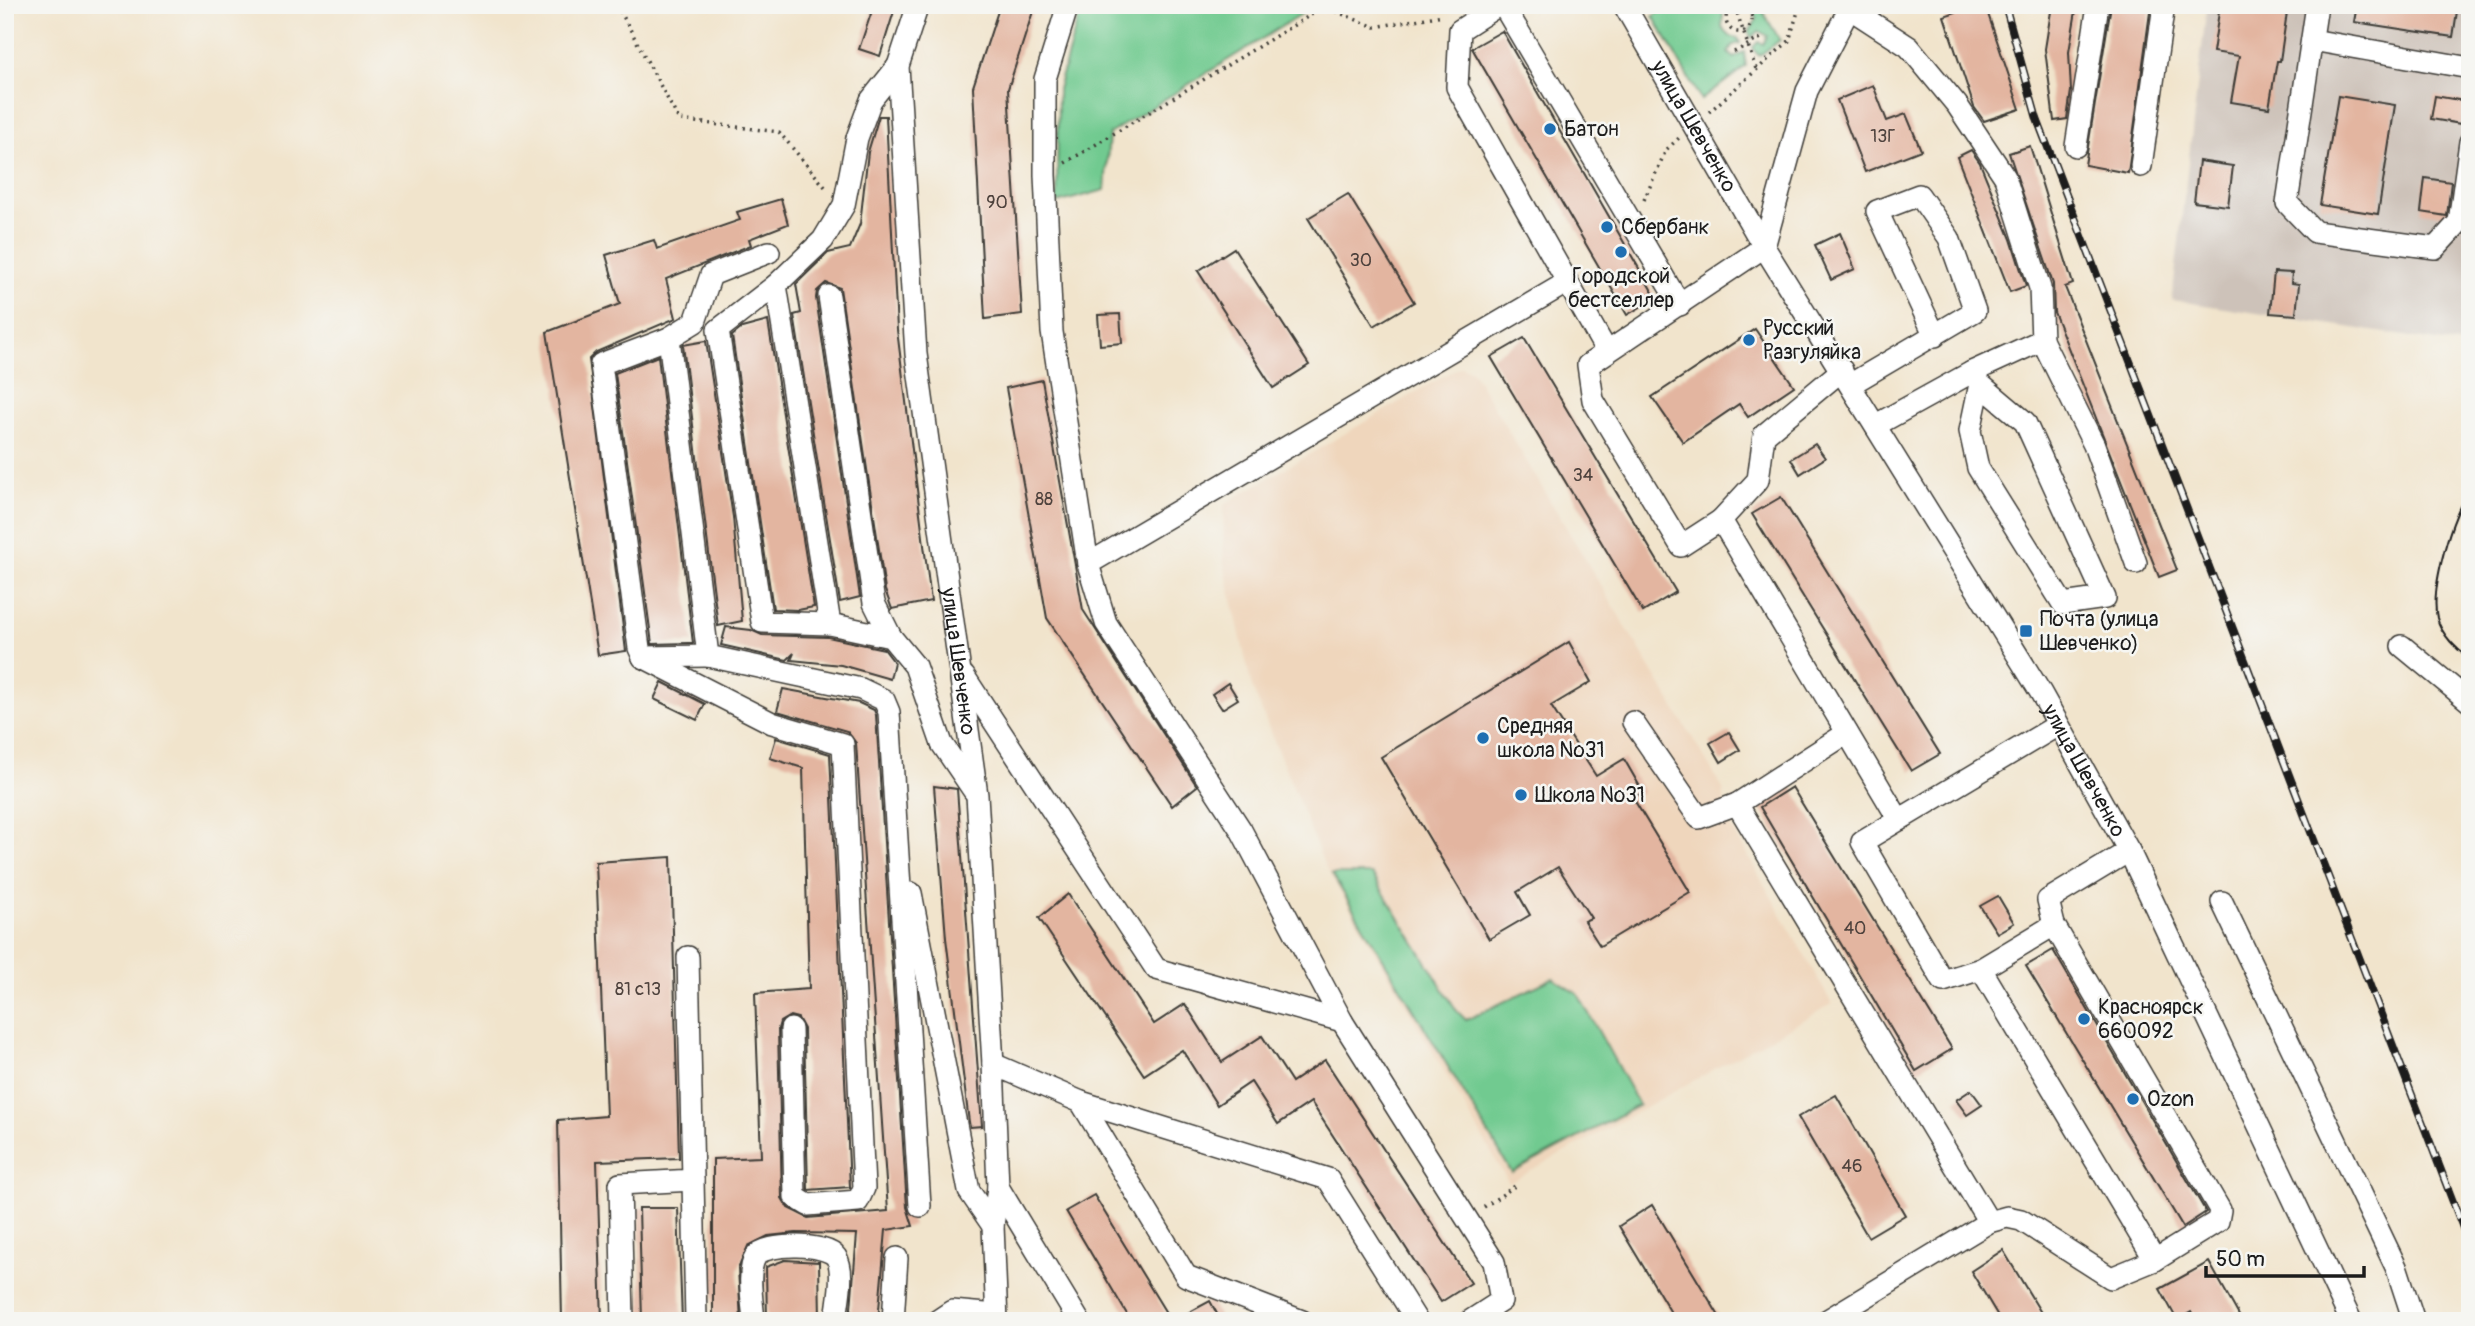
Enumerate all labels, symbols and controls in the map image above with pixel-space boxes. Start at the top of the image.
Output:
street label: улица Шевченко [1645,54,1743,197]
place label: Батон [1564,116,1619,143]
marker: Батон [1542,121,1558,137]
house number: 13Г [1870,125,1896,148]
house number: 90 [986,191,1008,214]
place label: Сбербанк [1621,214,1710,241]
marker: Сбербанк [1599,219,1615,235]
marker: Городской бестселлер [1613,244,1629,260]
house number: 30 [1350,249,1372,272]
place label: Городской бестселлер [1568,263,1674,314]
place label: Русский Разгуляйка [1763,315,1861,366]
marker: Русский Разгуляйка [1741,332,1757,348]
house number: 34 [1573,464,1594,487]
house number: 88 [1035,488,1053,511]
street label: улица Шевченко [935,585,982,737]
place label: Почта (улица Шевченко) [2040,606,2159,657]
marker: Почта (улица Шевченко) [2018,623,2034,639]
street label: улица Шевченко [2036,698,2132,842]
place label: Средняя школа №31 [1497,713,1605,764]
marker: Средняя школа №31 [1475,730,1491,746]
place label: Школа №31 [1535,782,1645,809]
marker: Школа №31 [1513,787,1529,803]
house number: 40 [1844,917,1866,940]
house number: 81 с13 [615,978,661,1001]
place label: Красноярск 660092 [2098,994,2204,1045]
marker: Красноярск 660092 [2076,1011,2092,1027]
place label: Ozon [2147,1086,2194,1113]
marker: Ozon [2125,1091,2141,1107]
house number: 46 [1842,1155,1862,1178]
scale bar [2206,1235,2363,1279]
text: 50 m [2216,1246,2265,1273]

